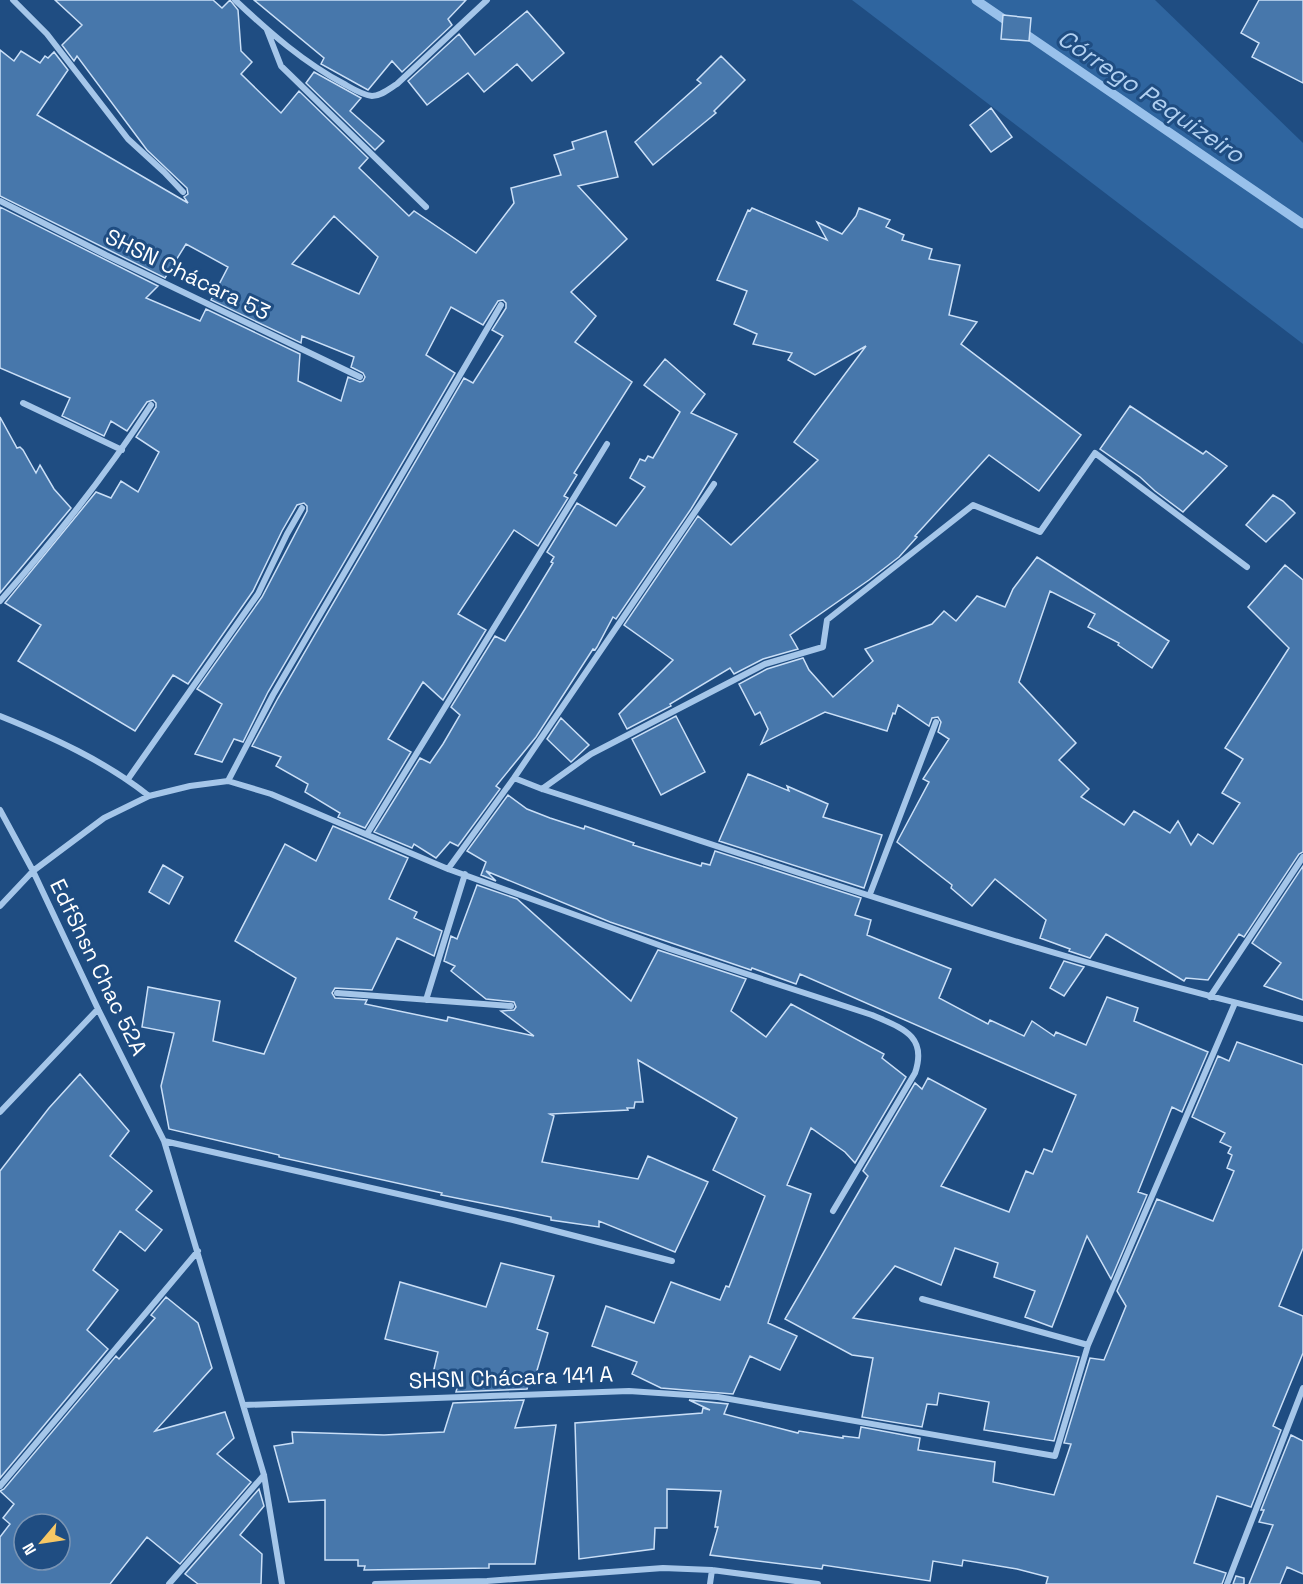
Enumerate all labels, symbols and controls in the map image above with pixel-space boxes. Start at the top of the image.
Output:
water label: Córrego Pequizeiro [1052,22,1251,171]
street label: SHSN Chácara 53 [101,222,275,326]
street label: EdfShsn Chac 52A [44,874,154,1060]
street label: SHSN Chácara 141 A [408,1359,614,1395]
north arrow [12,1512,72,1572]
text: N [18,1539,41,1559]

